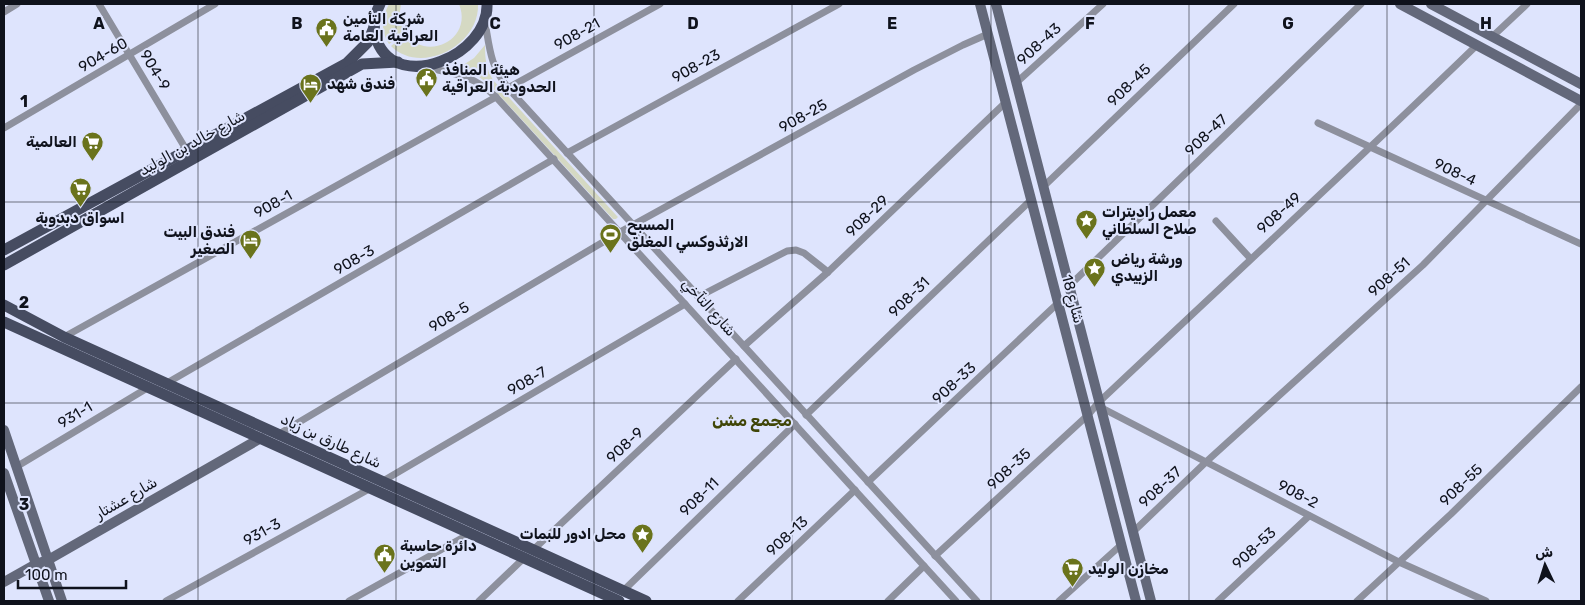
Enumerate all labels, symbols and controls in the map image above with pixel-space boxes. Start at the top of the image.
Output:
place label: شركة التأمين العراقية العامة [343,10,438,45]
text: A [93,14,105,33]
text: B [291,14,303,33]
text: C [489,14,501,33]
street label: 908-21 [551,14,603,54]
text: D [687,14,699,33]
text: E [887,14,897,33]
text: F [1085,14,1095,33]
text: G [1282,14,1294,33]
text: H [1480,14,1492,33]
public building icon: شركة التأمين العراقية العامة [315,16,339,47]
street label: 908-43 [1013,19,1065,69]
street label: 904-60 [75,34,131,76]
street label: 908-23 [669,45,723,87]
street label: 904-9 [136,47,174,93]
street label: 908-45 [1104,60,1155,110]
place label: هيئة المنافذ الحدودية العراقية [442,61,556,96]
public building icon: هيئة المنافذ الحدودية العراقية [414,67,438,98]
hotel icon: فندق شهد [299,72,323,103]
place label: فندق شهد [327,75,395,93]
text: 1 [20,92,28,111]
street label: 908-25 [776,95,830,137]
street label: شارع خالد بن الوليد [136,106,249,181]
street label: 908-47 [1181,110,1231,160]
supermarket icon: العالمية [81,130,105,161]
place label: العالمية [26,133,77,151]
street label: 908-4 [1431,154,1479,190]
supermarket icon: اسواق دبدوبة [68,177,92,208]
street label: 908-1 [251,186,295,222]
street label: 908-49 [1253,188,1305,238]
street label: 908-29 [842,191,892,241]
place label: معمل راديترات صلاح السلطاني [1102,203,1197,241]
place label: اسواق دبدوبة [35,209,125,227]
place icon: معمل راديترات صلاح السلطاني [1074,209,1098,240]
place label: المسبح الارثذوكسي المغلق [627,216,748,254]
sports icon: المسبح الارثذوكسي المغلق [599,222,623,253]
place label: فندق البيت الصغير [163,223,235,258]
hotel icon: فندق البيت الصغير [239,229,263,260]
street label: 908-3 [330,241,378,279]
place label: ورشة رياض الزبيدي [1111,250,1183,287]
street label: 908-51 [1364,254,1414,300]
place icon: ورشة رياض الزبيدي [1083,256,1107,287]
street label: 908-31 [885,273,933,321]
street label: شارع 18 [1056,273,1088,326]
street label: شارع التآخي [676,274,740,342]
text: 2 [19,293,29,312]
street label: 908-5 [426,298,473,336]
street label: 908-33 [929,358,979,408]
street label: 908-7 [504,363,550,399]
street label: 931-1 [55,398,95,432]
street label: شارع طارق بن زياد [277,410,384,474]
district label: مجمع مشن [712,411,792,432]
street label: 908-9 [603,423,647,467]
street label: 908-35 [984,444,1035,494]
street label: 908-55 [1436,460,1486,510]
street label: 908-37 [1135,463,1185,511]
street label: شارع عشتار [91,473,161,525]
street label: 908-11 [676,474,722,520]
street label: 908-2 [1275,476,1322,512]
text: 3 [19,495,29,514]
street label: 908-13 [763,512,811,560]
street label: 931-3 [240,514,284,550]
place icon: محل ادور للبمات [630,522,654,553]
street label: 908-53 [1228,523,1280,573]
place label: محل ادور للبمات [520,525,626,543]
place label: دائرة حاسبة التموين [400,537,477,572]
north arrow [1520,540,1570,590]
public building icon: دائرة حاسبة التموين [372,543,396,574]
text: ش [1535,543,1554,562]
supermarket icon: مخازن الوليد [1060,557,1084,588]
scale bar [18,558,125,590]
place label: مخازن الوليد [1088,560,1169,578]
text: 100 m [25,566,67,584]

